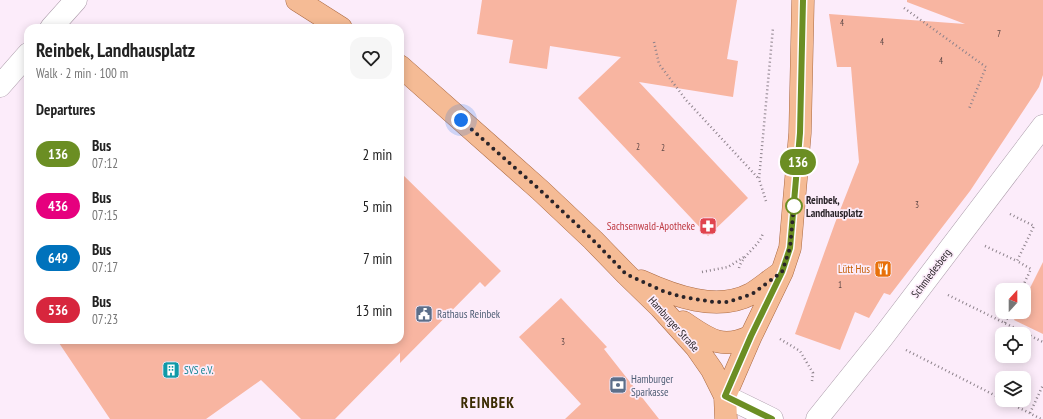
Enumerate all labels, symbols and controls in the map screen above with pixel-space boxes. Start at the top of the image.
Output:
house number: 4 [840,17,844,28]
house number: 7 [997,28,1001,39]
house number: 4 [880,36,884,47]
button: heart [350,37,392,79]
text: Reinbek, Landhausplatz [36,38,195,62]
house number: 4 [939,55,943,66]
text: Walk · 2 min · 100 m [36,65,128,82]
text: Departures [36,100,95,119]
your location [451,110,471,130]
text: Bus [92,136,111,155]
house number: 2 [636,141,640,152]
house number: 2 [661,142,665,153]
text: 136 [48,145,68,163]
text: 2 min [362,145,392,164]
line badge: 136 [775,149,821,175]
text: 136 [788,153,808,171]
text: 07:12 [92,155,118,172]
text: Bus [92,188,111,207]
place label: Reinbek, Landhausplatz [806,193,863,220]
text: 436 [48,197,68,215]
text: 5 min [362,197,392,216]
marker: Reinbek, Landhausplatz [785,197,803,215]
house number: 3 [915,199,919,210]
text: 07:15 [92,207,118,224]
pharmacy icon: Sachsenwald-Apotheke [698,216,718,236]
place label: Sachsenwald-Apotheke [607,219,695,233]
text: Bus [92,240,111,259]
street label: Schmiedesberg [908,246,954,300]
text: 649 [48,249,68,267]
text: 7 min [363,249,392,268]
text: 07:17 [92,259,118,276]
restaurant icon: Lütt Hus [873,259,893,279]
place label: Lütt Hus [838,262,870,276]
house number: 1 [838,279,842,290]
north arrow [995,283,1031,319]
map controls [995,283,1031,407]
text: Bus [92,292,111,311]
street label: Hamburger Straße [645,293,703,355]
text: 536 [48,301,68,319]
text: 13 min [356,301,392,320]
public building icon: Rathaus Reinbek [414,304,434,324]
place label: Rathaus Reinbek [437,307,501,321]
text: 07:23 [92,311,118,328]
button: locate [995,327,1031,363]
house number: 3 [561,336,565,347]
building icon: SVS e.V. [161,360,181,380]
place label: SVS e.V. [184,363,213,377]
button: layers [995,371,1031,407]
place label: Hamburger Sparkasse [631,372,673,399]
bank icon: Hamburger Sparkasse [608,375,628,395]
district label: REINBEK [461,393,515,412]

